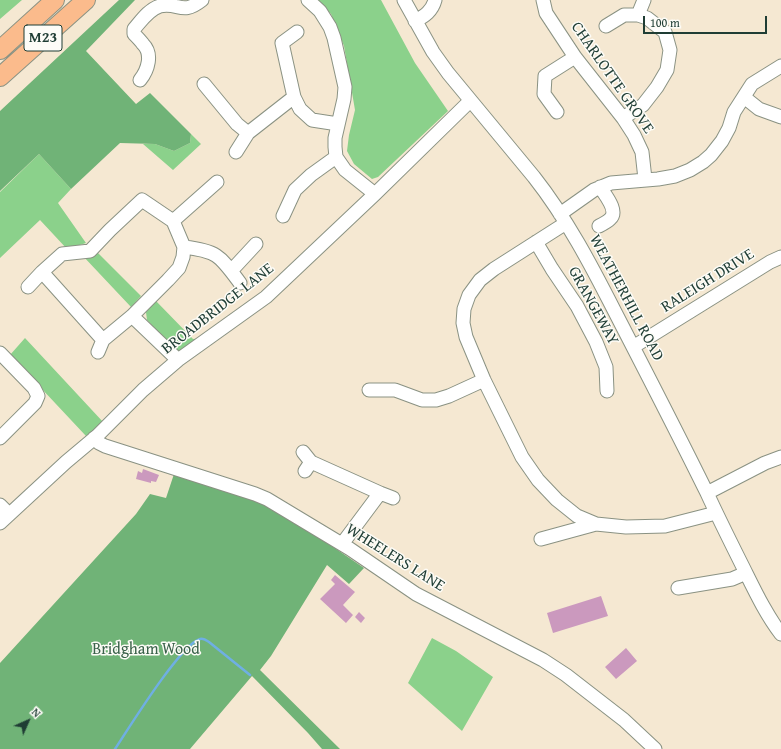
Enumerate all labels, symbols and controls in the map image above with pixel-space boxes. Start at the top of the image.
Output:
scale bar [645,8,769,34]
text: 100 m [650,14,680,31]
street label: CHARLOTTE GROVE [566,19,658,137]
road number: M23 [24,25,62,51]
street label: WEATHERHILL ROAD [585,232,667,364]
street label: RALEIGH DRIVE [658,245,758,317]
street label: BROADBRIDGE LANE [158,259,278,359]
street label: GRANGEWAY [564,263,622,349]
street label: WHEELERS LANE [342,520,448,596]
park label: Bridgham Wood [92,640,200,660]
north arrow [8,701,48,741]
text: N [28,704,45,721]

